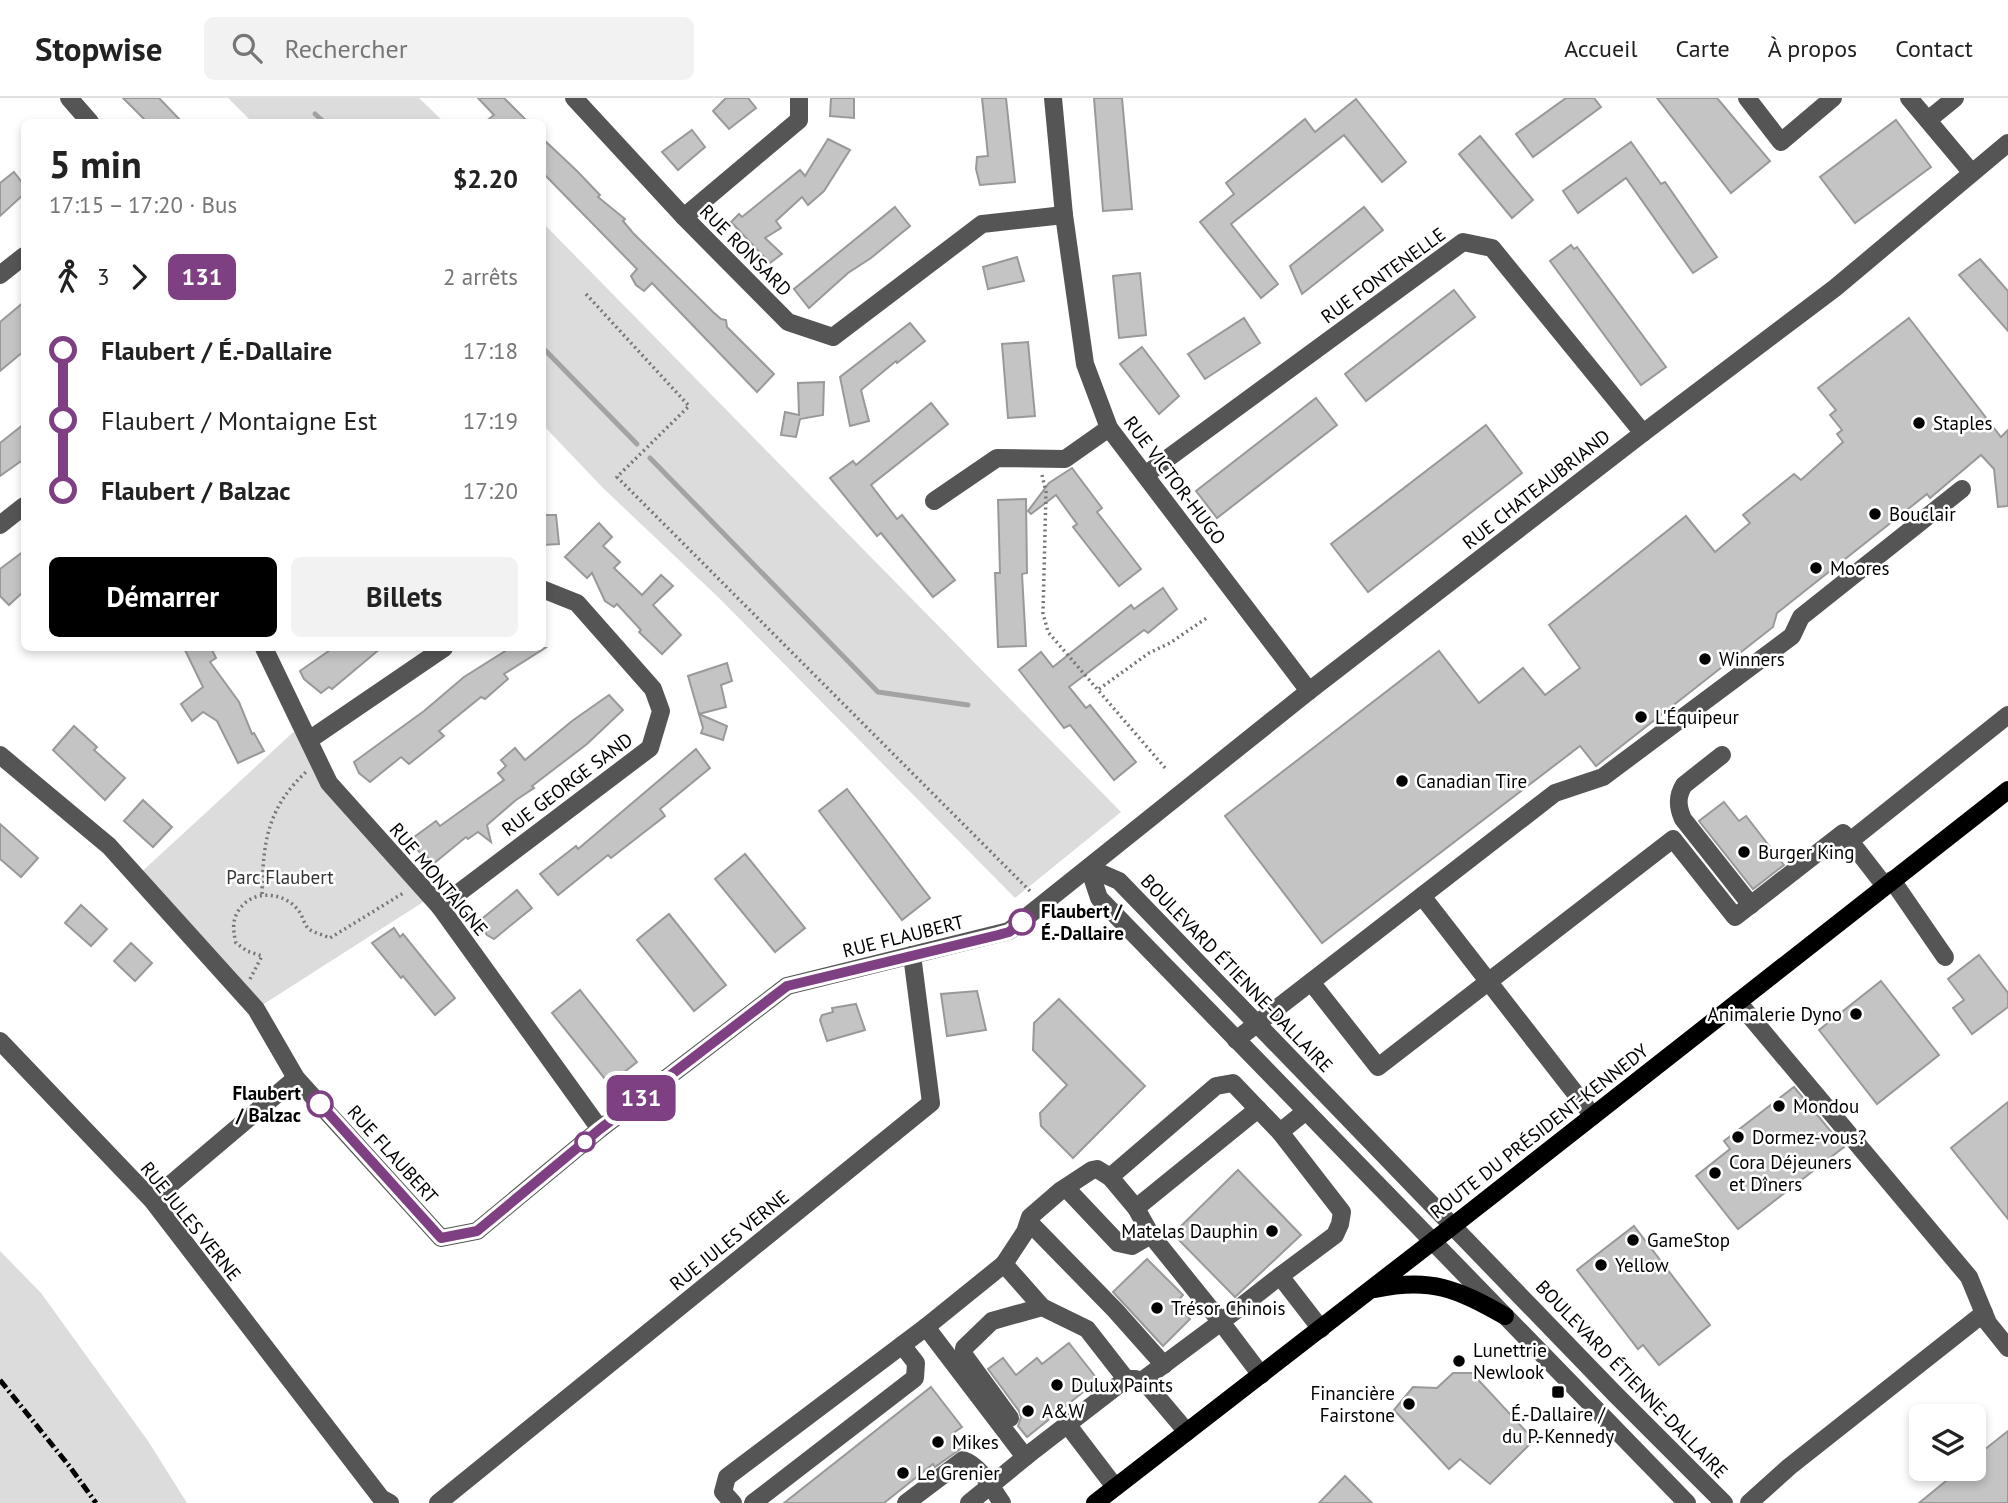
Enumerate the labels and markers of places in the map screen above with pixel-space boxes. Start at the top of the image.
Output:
place label: Staples [1933,411,1992,435]
marker: Staples [1911,415,1927,431]
place label: Bouclair [1889,502,1956,526]
marker: Bouclair [1867,506,1883,522]
place label: Moores [1830,556,1890,580]
marker: Moores [1808,560,1824,576]
place label: Winners [1719,647,1785,671]
marker: Winners [1697,651,1713,667]
place label: L'Équipeur [1655,705,1740,729]
marker: L'Équipeur [1633,709,1649,725]
place label: Canadian Tire [1416,769,1527,793]
marker: Canadian Tire [1394,773,1410,789]
place label: Burger King [1758,840,1854,864]
marker: Burger King [1736,844,1752,860]
place label: Flaubert / É.-Dallaire [1041,899,1124,945]
marker: Flaubert / É.-Dallaire [1009,909,1035,935]
place label: Animalerie Dyno [1708,1002,1842,1026]
marker: Animalerie Dyno [1848,1006,1864,1022]
place label: Flaubert / Balzac [232,1081,301,1127]
marker: Flaubert / Balzac [307,1091,333,1117]
place label: Mondou [1793,1094,1859,1118]
marker: Mondou [1771,1098,1787,1114]
place label: Dormez-vous? [1752,1125,1866,1149]
marker: Dormez-vous? [1730,1129,1746,1145]
unlabelled marker [575,1132,595,1152]
place label: Cora Déjeuners et Dîners [1729,1150,1852,1196]
marker: Cora Déjeuners et Dîners [1707,1165,1723,1181]
place label: Matelas Dauphin [1121,1219,1258,1243]
marker: Matelas Dauphin [1264,1223,1280,1239]
place label: GameStop [1647,1228,1730,1252]
marker: GameStop [1625,1232,1641,1248]
place label: Yellow [1615,1253,1669,1277]
marker: Yellow [1593,1257,1609,1273]
place label: Trésor Chinois [1171,1296,1285,1320]
marker: Trésor Chinois [1149,1300,1165,1316]
place label: Lunettrie Newlook [1473,1338,1547,1384]
marker: Lunettrie Newlook [1451,1353,1467,1369]
place label: Dulux Paints [1071,1373,1173,1397]
marker: Dulux Paints [1049,1377,1065,1393]
place label: Financière Fairstone [1310,1381,1395,1427]
marker: É.-Dallaire / du P.-Kennedy [1550,1384,1566,1400]
marker: Financière Fairstone [1401,1396,1417,1412]
place label: A&W [1042,1399,1085,1423]
place label: É.-Dallaire / du P.-Kennedy [1502,1402,1614,1448]
marker: A&W [1020,1403,1036,1419]
place label: Mikes [952,1430,999,1454]
marker: Mikes [930,1434,946,1450]
place label: Le Grenier [917,1461,1000,1485]
marker: Le Grenier [895,1465,911,1481]

